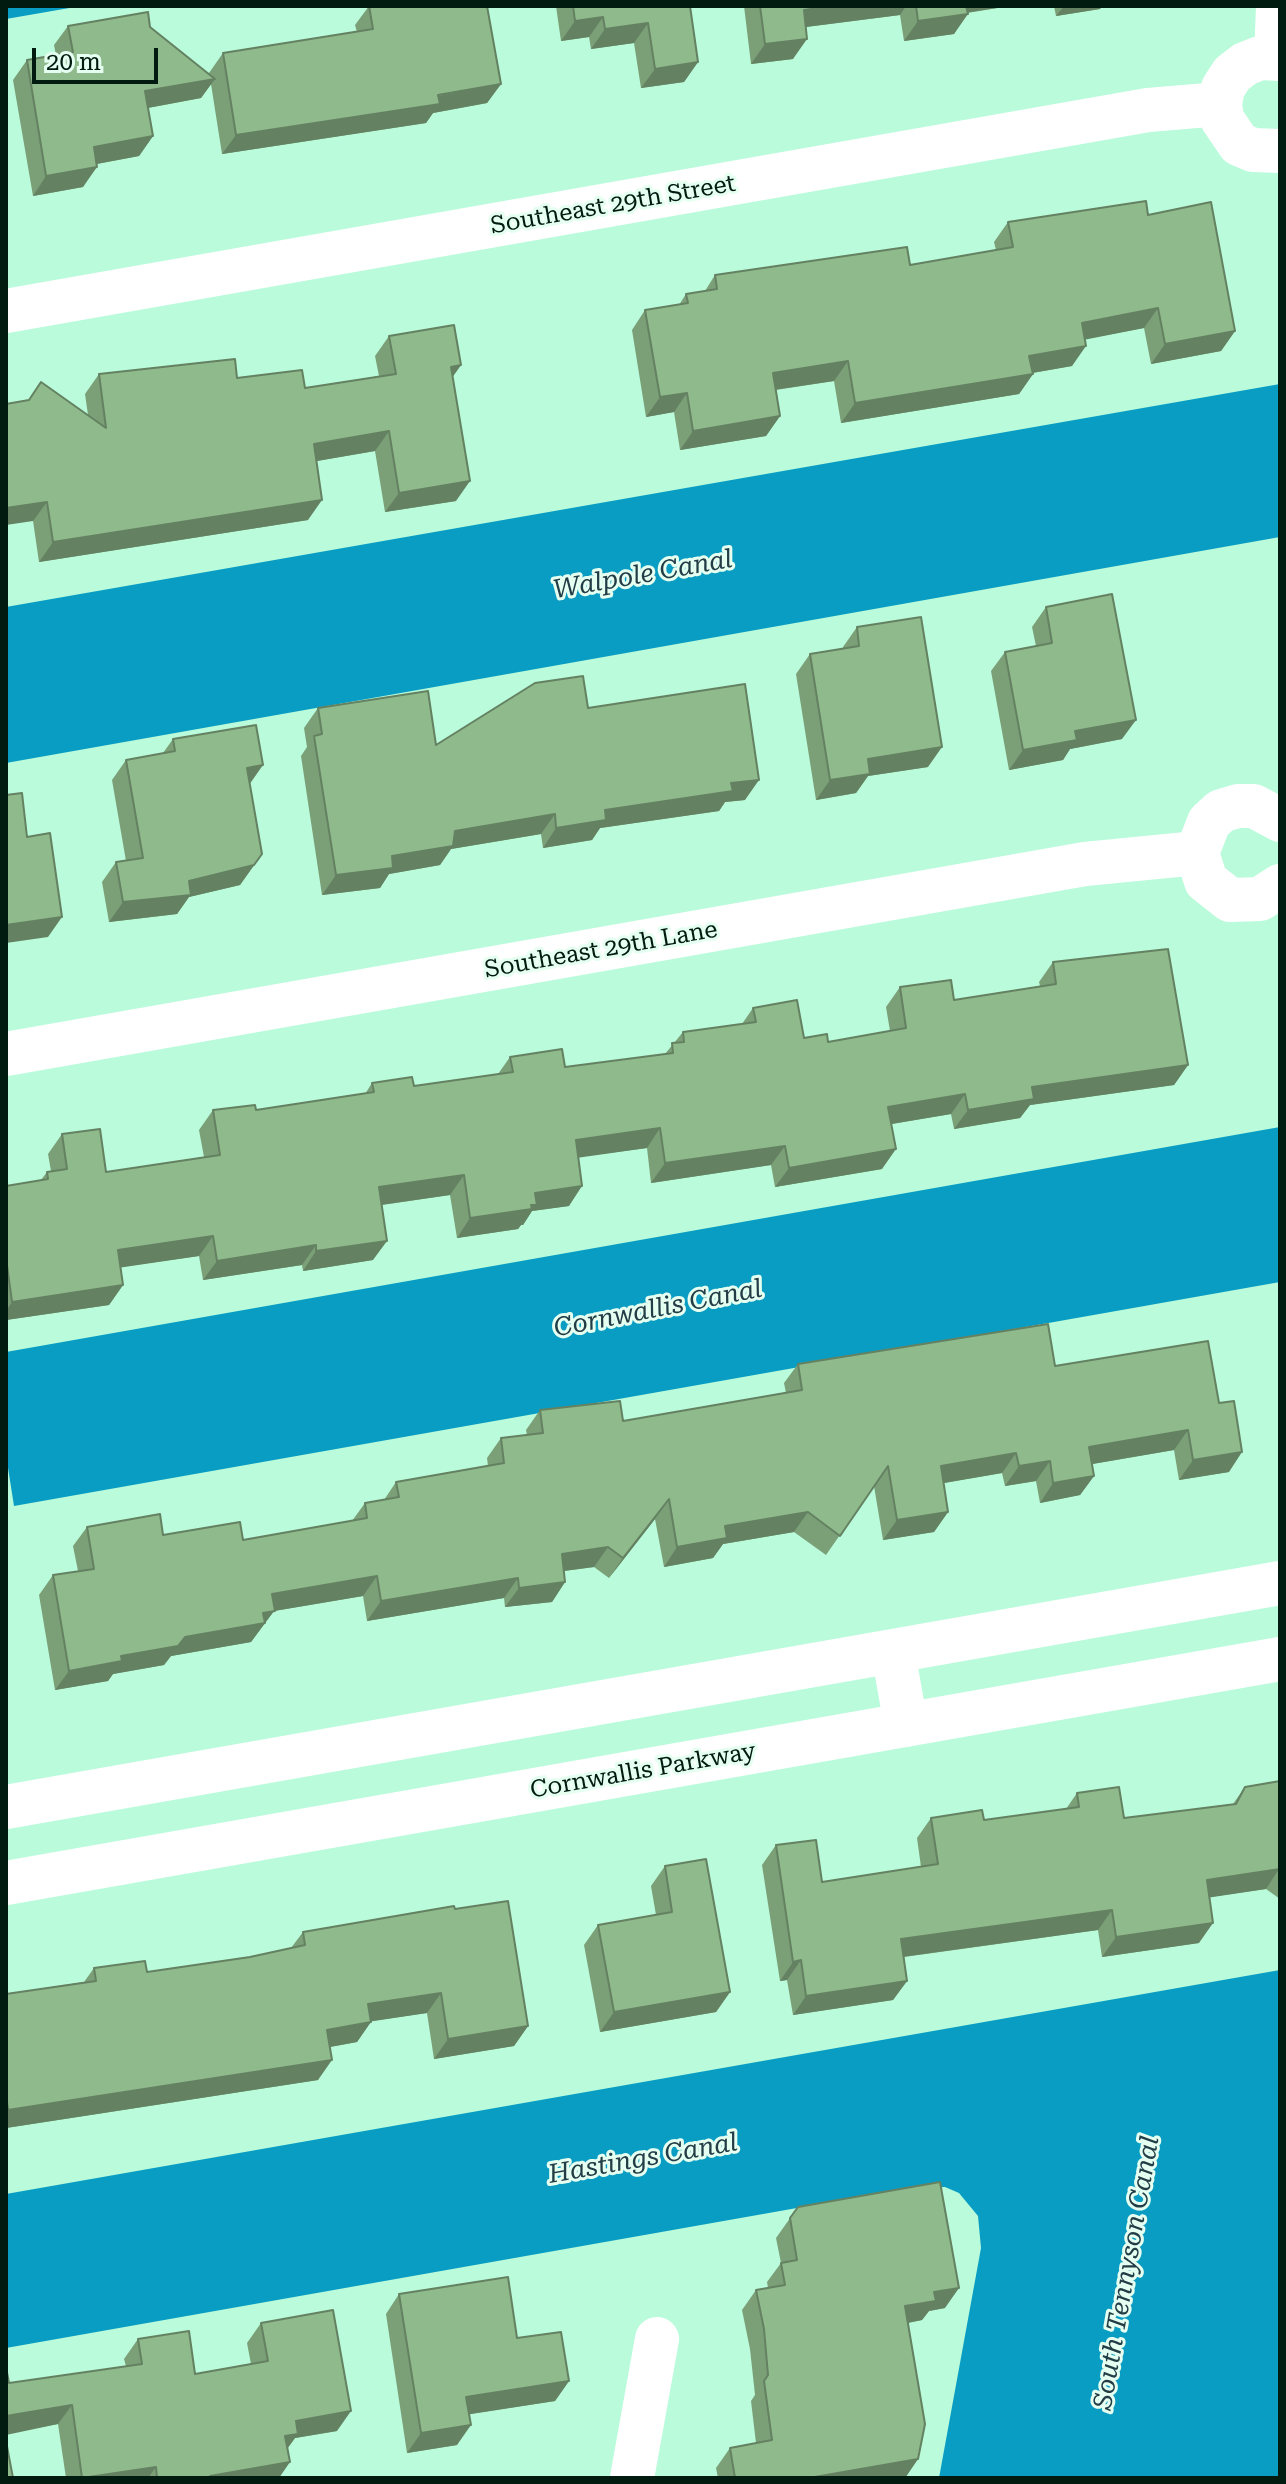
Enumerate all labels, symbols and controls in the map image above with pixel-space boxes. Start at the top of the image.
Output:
scale bar [36,32,162,82]
text: 20 m [46,48,101,76]
street label: Southeast 29th Street [488,169,738,241]
water label: Walpole Canal [551,544,735,606]
street label: Southeast 29th Lane [482,915,720,985]
water label: Cornwallis Canal [551,1274,765,1344]
street label: Cornwallis Parkway [528,1737,758,1805]
water label: Hastings Canal [546,2127,740,2191]
water label: South Tennyson Canal [1088,2134,1166,2412]

